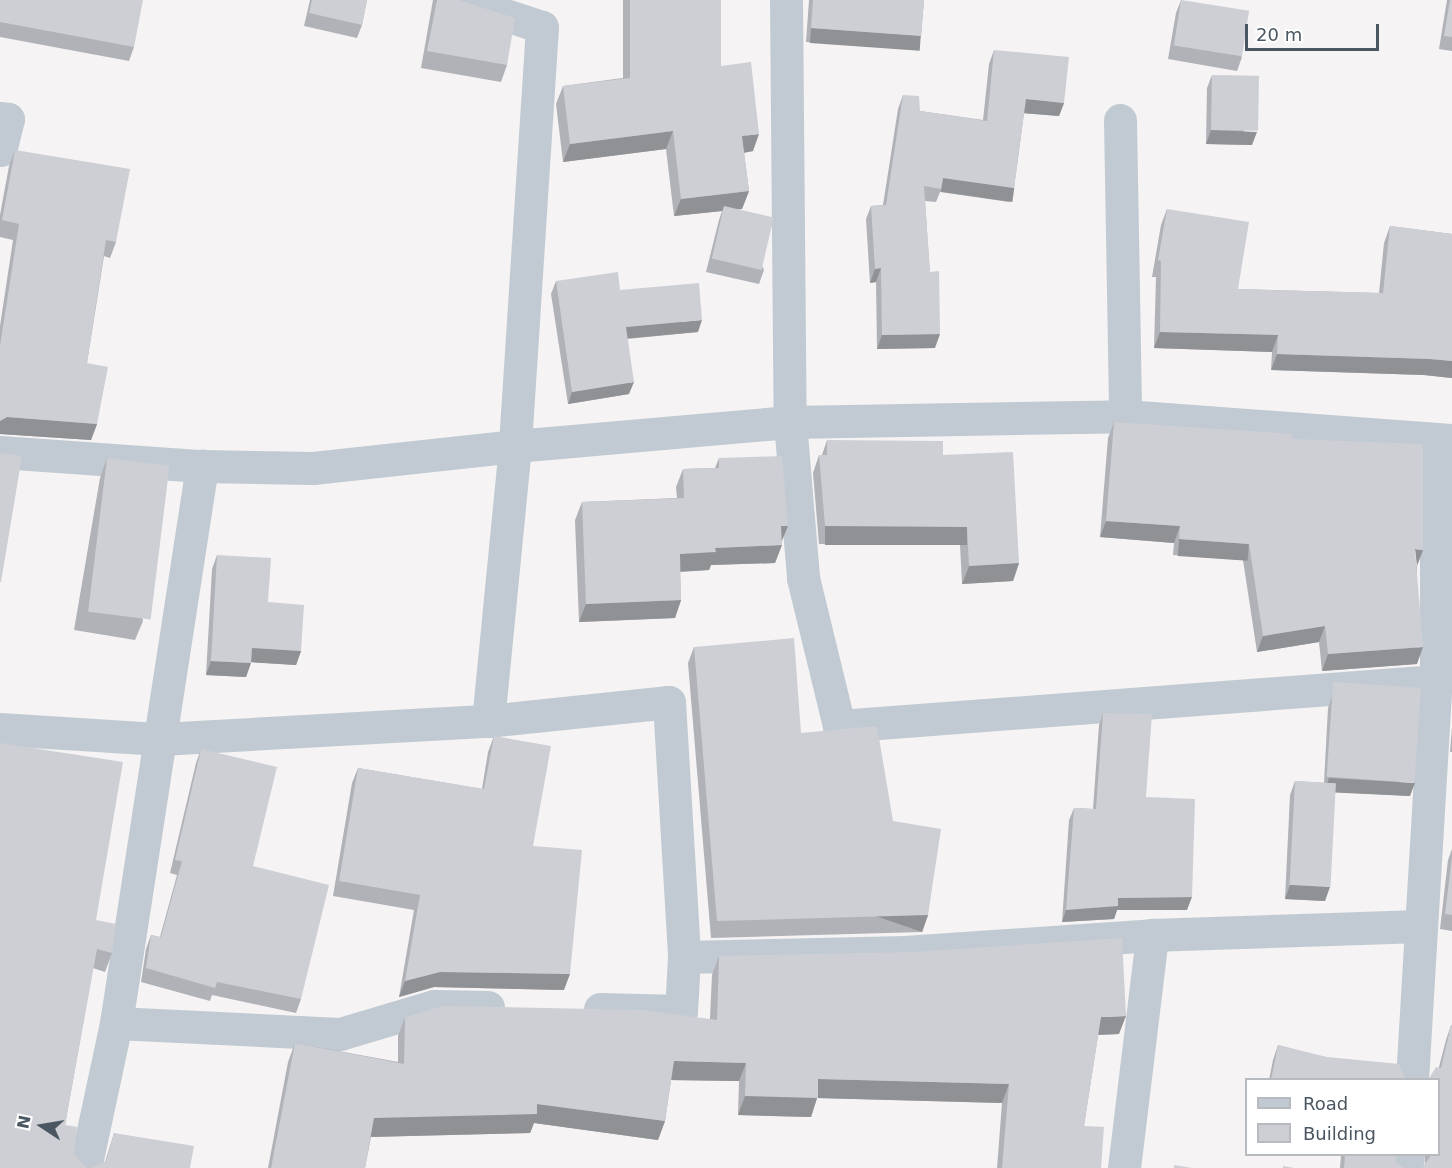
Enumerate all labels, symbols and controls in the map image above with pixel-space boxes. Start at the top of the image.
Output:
scale bar [1248,12,1382,50]
text: 20 m [1256,24,1302,45]
legend [1245,1078,1440,1156]
text: Road [1303,1093,1348,1114]
north arrow [12,1096,72,1156]
text: N [13,1114,35,1131]
text: Building [1303,1123,1376,1144]

